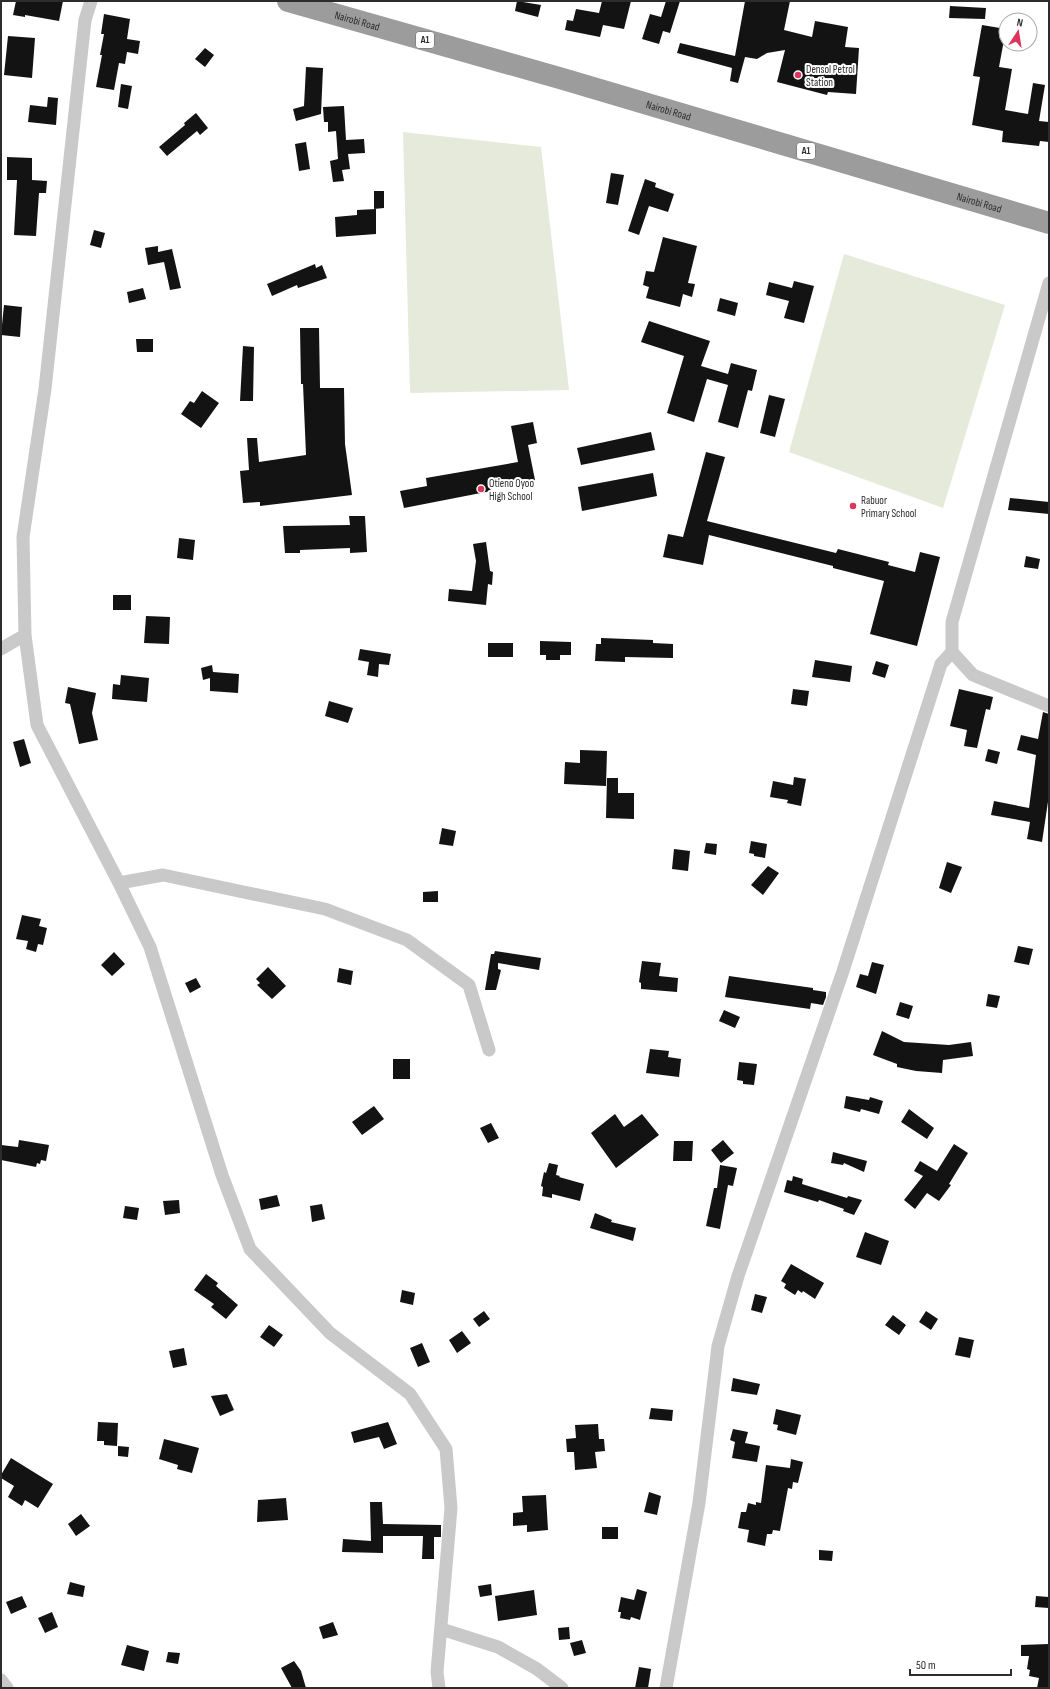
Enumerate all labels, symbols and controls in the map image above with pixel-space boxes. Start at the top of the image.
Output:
street label: Nairobi Road [333,8,382,33]
north arrow [998,12,1038,52]
text: N [1016,16,1024,30]
road number: A1 [416,32,434,48]
place label: Densol Petrol Station [806,63,855,89]
marker: Densol Petrol Station [793,70,803,80]
street label: Nairobi Road [645,97,693,123]
road number: A1 [797,143,815,159]
street label: Nairobi Road [955,190,1004,215]
place label: Otieno Oyoo High School [489,477,534,503]
marker: Otieno Oyoo High School [476,484,486,494]
place label: Rabuor Primary School [861,494,916,520]
marker: Rabuor Primary School [848,501,858,511]
scale bar [910,1651,1011,1677]
text: 50 m [916,1658,936,1673]

